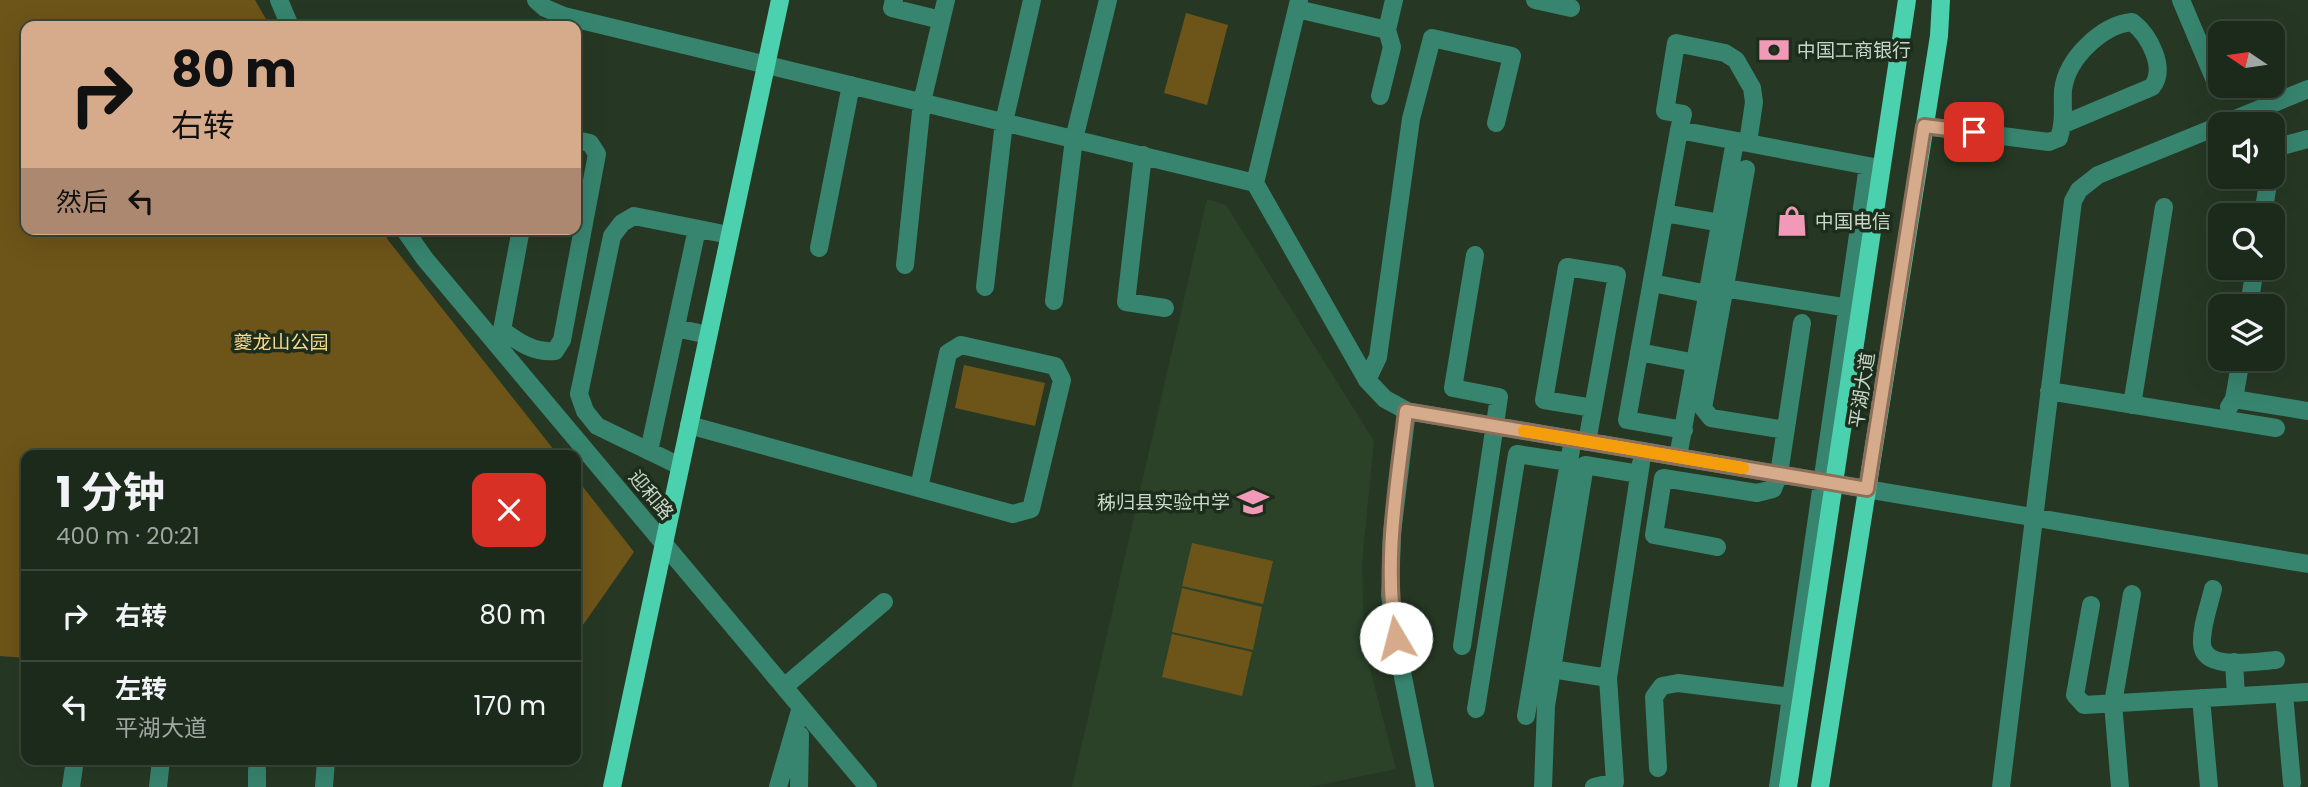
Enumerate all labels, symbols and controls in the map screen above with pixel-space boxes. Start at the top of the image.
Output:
north arrow [2208,21,2286,98]
map controls [2208,21,2285,371]
bank icon: 中国工商银行 [1757,33,1791,67]
text: 80 m [171,36,297,104]
place label: 中国工商银行 [1797,37,1911,64]
icon: right [56,49,147,140]
pin [1944,102,2004,162]
text: 右转 [171,103,235,148]
button: sound [2208,112,2285,189]
icon: arrive [1955,113,1993,151]
icon: left [122,182,160,220]
text: 然后 [56,184,108,220]
button: search [2208,203,2285,280]
shop icon: 中国电信 [1775,204,1809,238]
place label: 中国电信 [1815,208,1891,235]
button: layers [2208,294,2285,371]
park label: 夔龙山公园 [233,329,329,356]
street label: 平湖大道 [1843,350,1881,430]
text: 1 分钟 [56,463,165,522]
street label: 迎和路 [622,464,680,526]
button: close [472,473,546,547]
school or university icon: 秭归县实验中学 [1236,485,1270,519]
place label: 秭归县实验中学 [1097,489,1230,516]
text: 400 m · 20:21 [56,520,200,552]
icon: right [56,597,94,635]
text: 80 m [480,597,546,633]
text: 右转 [115,598,167,634]
position arrow [1359,601,1433,675]
text: 左转 [115,671,167,707]
icon: left [56,688,94,726]
text: 170 m [473,688,546,724]
text: 平湖大道 [115,712,207,744]

